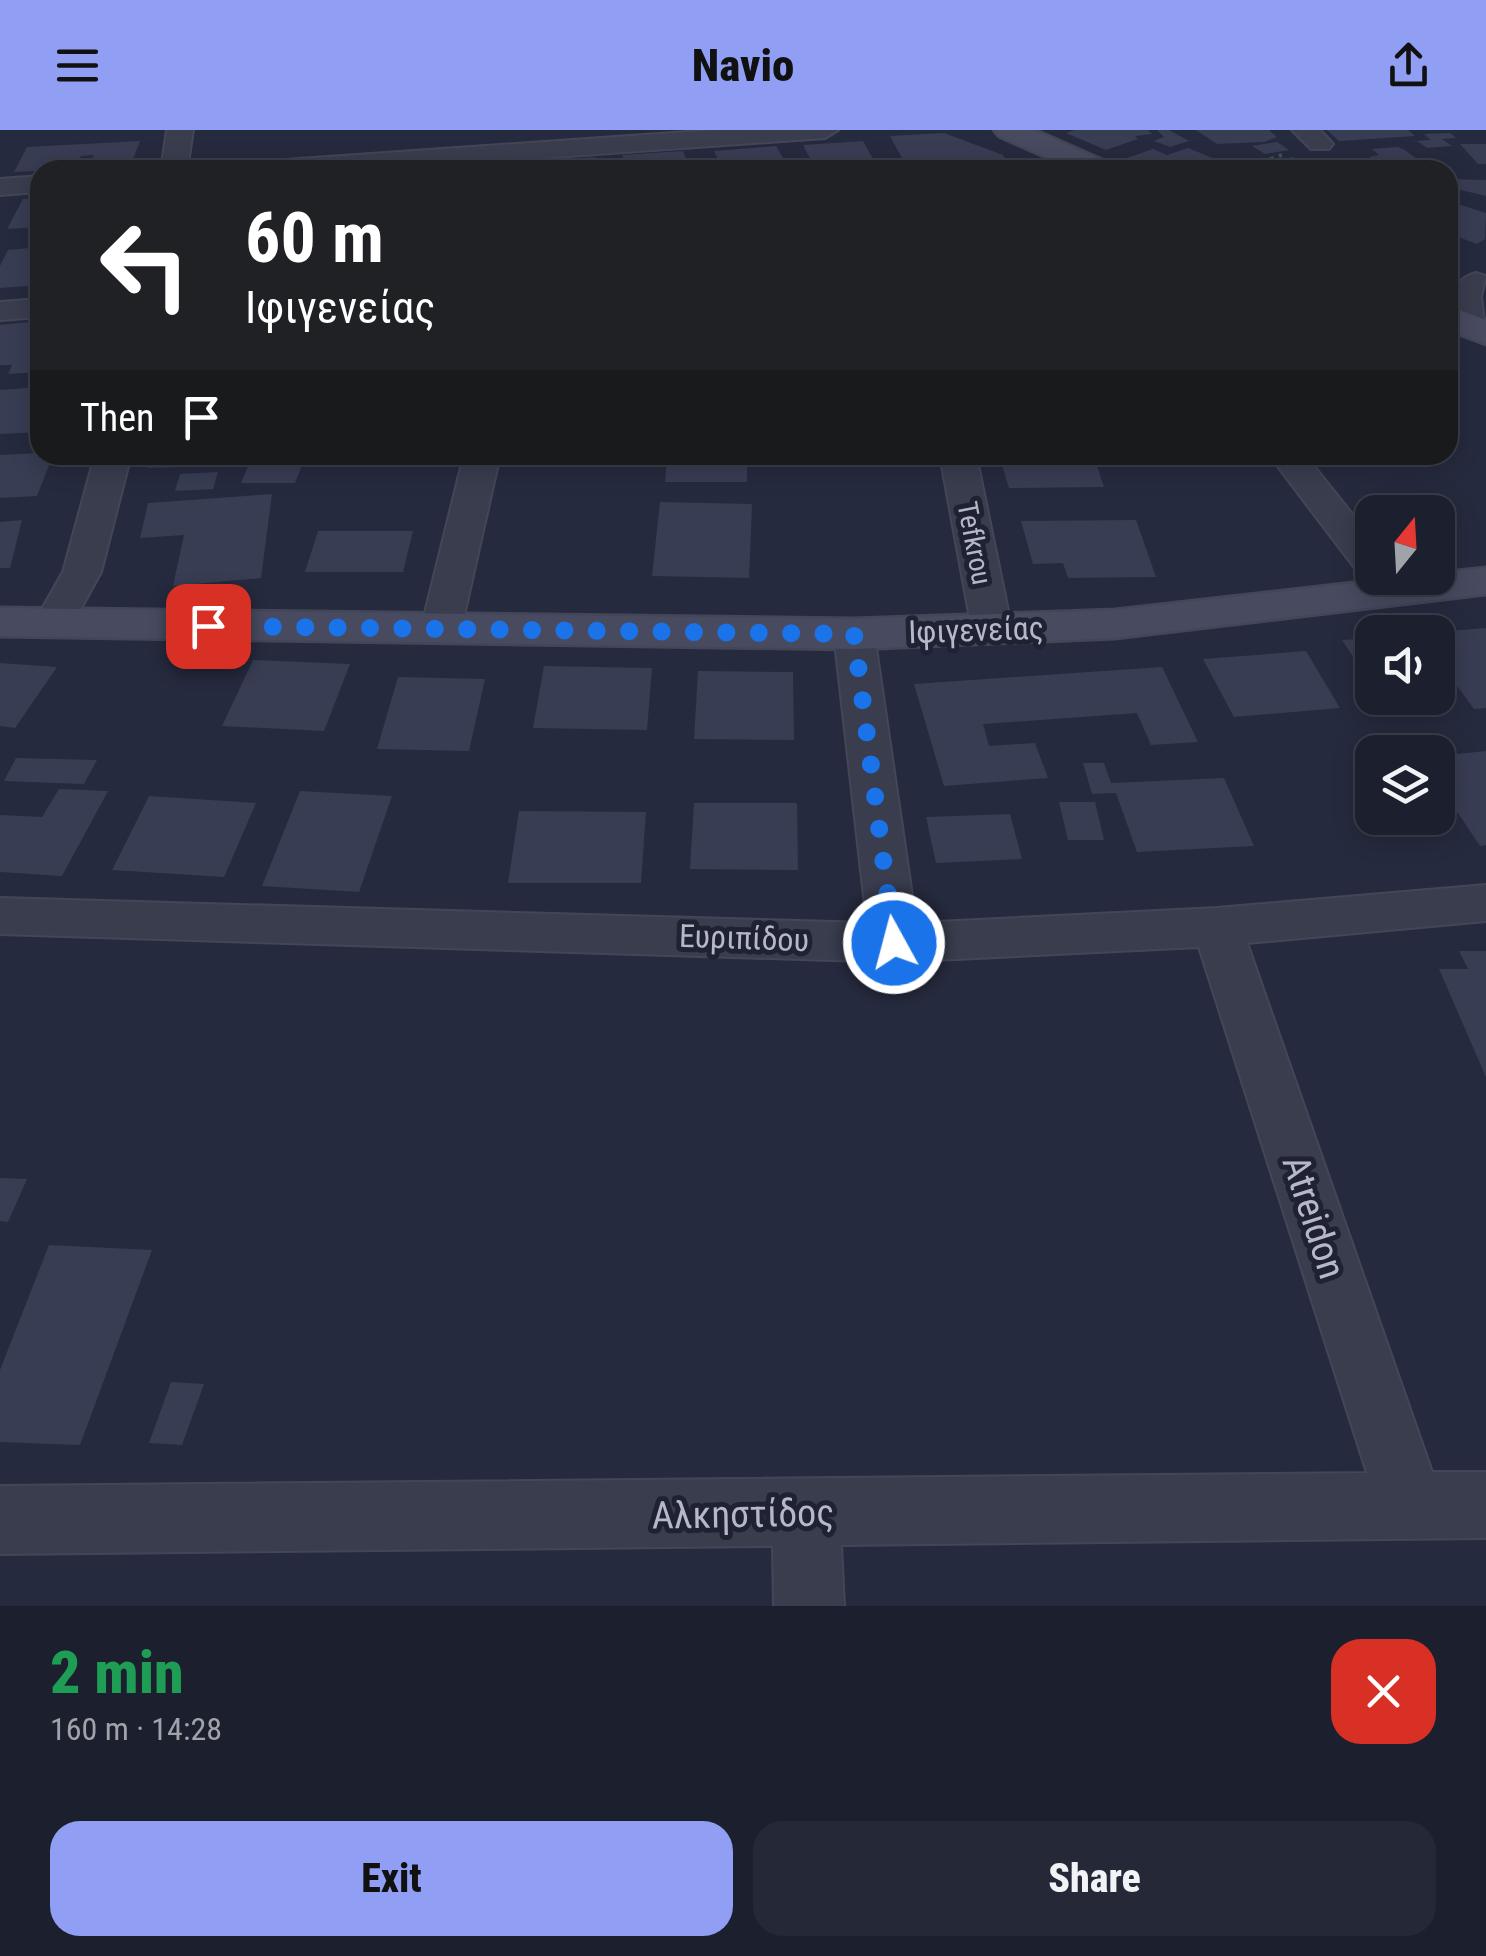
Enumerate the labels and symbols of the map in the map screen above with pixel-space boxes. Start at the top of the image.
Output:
north arrow [1355,495,1455,595]
street label: Tefkrou [950,499,999,587]
pin [166,584,251,669]
street label: Ιφιγενείας [908,609,1044,651]
position arrow [842,891,946,995]
street label: Ευριπίδου [678,917,810,959]
street label: Atreidon [1273,1150,1355,1284]
street label: Αλκηστίδος [651,1490,835,1538]

